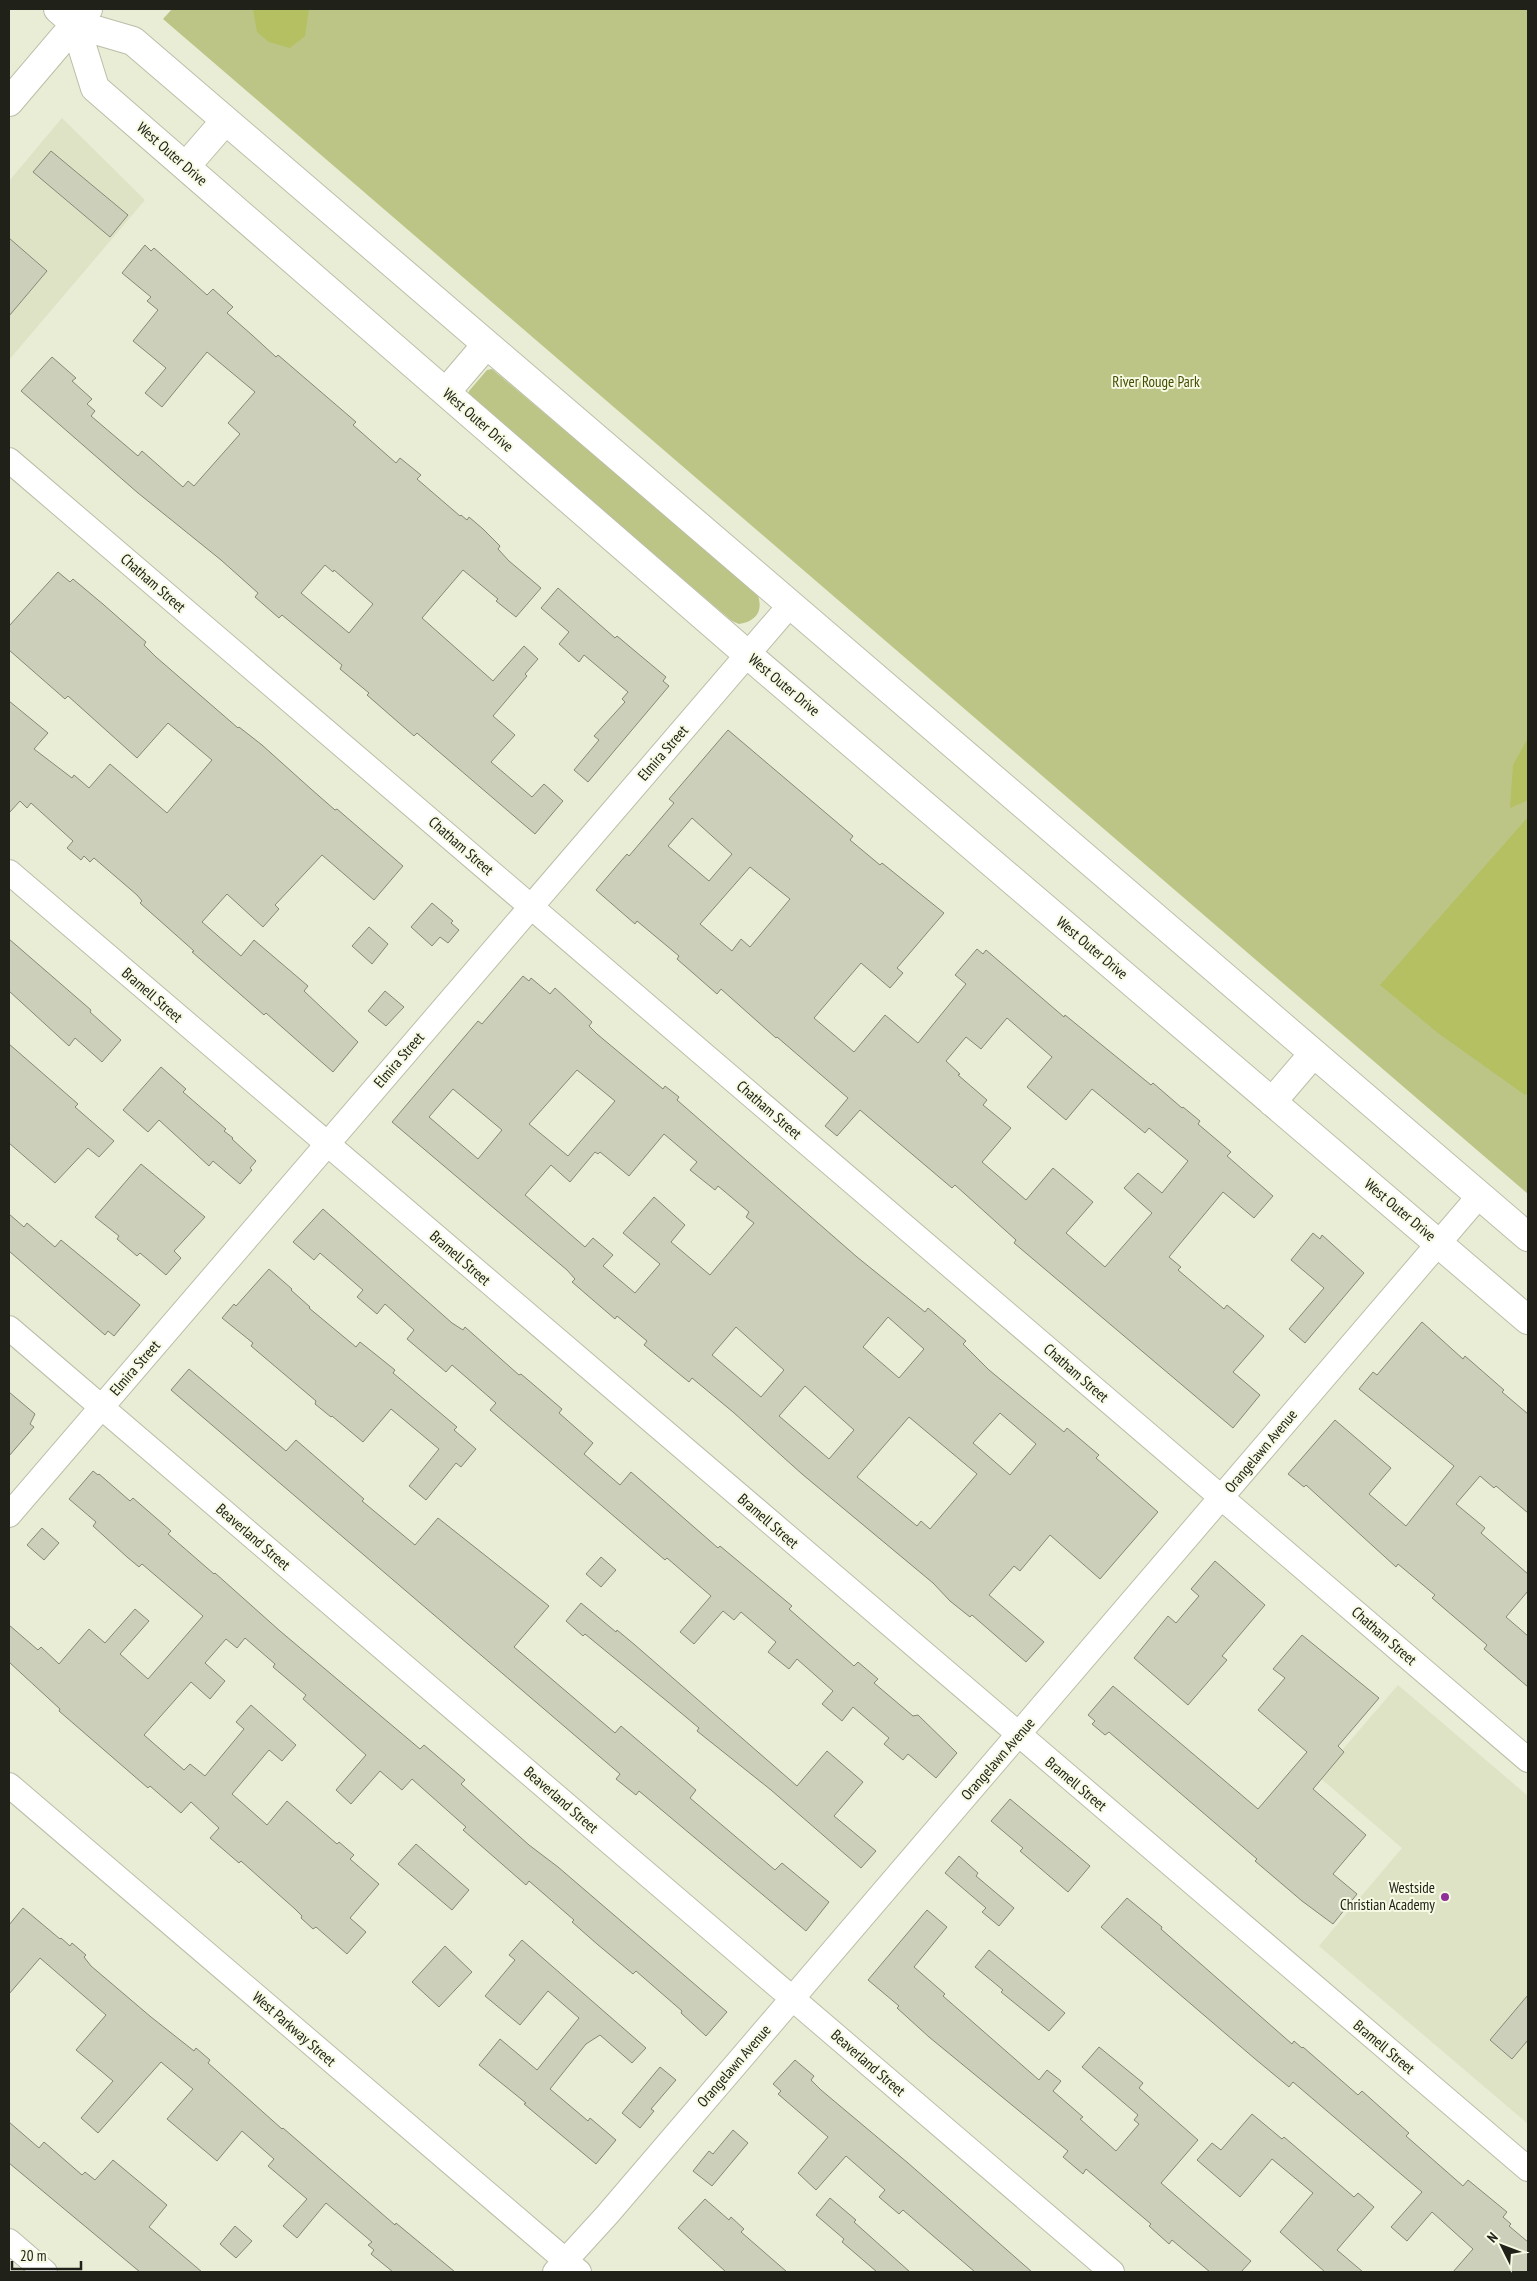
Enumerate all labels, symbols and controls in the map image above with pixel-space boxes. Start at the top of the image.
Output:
street label: West Outer Drive [133,118,212,190]
park label: River Rouge Park [1112,372,1200,391]
street label: West Outer Drive [439,384,518,456]
street label: Chatham Street [117,549,190,616]
street label: West Outer Drive [745,649,824,720]
street label: Elmira Street [633,721,692,784]
street label: Chatham Street [425,812,498,879]
street label: West Outer Drive [1053,912,1132,983]
street label: Bramell Street [118,963,187,1026]
street label: Elmira Street [369,1028,428,1091]
street label: Chatham Street [733,1076,806,1143]
street label: West Outer Drive [1361,1174,1440,1245]
street label: Bramell Street [426,1226,495,1289]
street label: Elmira Street [105,1336,164,1399]
street label: Chatham Street [1040,1339,1113,1406]
street label: Orangelawn Avenue [1220,1405,1301,1496]
street label: Bramell Street [734,1489,803,1552]
street label: Beaverland Street [212,1499,294,1574]
street label: Chatham Street [1348,1602,1421,1669]
street label: Orangelawn Avenue [957,1713,1039,1804]
street label: Bramell Street [1042,1752,1111,1815]
street label: Beaverland Street [520,1762,602,1837]
place label: Westside Christian Academy [1340,1878,1435,1914]
marker: Westside Christian Academy [1439,1891,1451,1903]
street label: West Parkway Street [249,1987,340,2070]
street label: Bramell Street [1350,2015,1419,2078]
street label: Orangelawn Avenue [693,2020,775,2111]
street label: Beaverland Street [827,2025,909,2100]
north arrow [1477,2221,1527,2271]
text: N [1483,2228,1502,2246]
scale bar [12,2238,81,2270]
text: 20 m [20,2246,46,2265]

